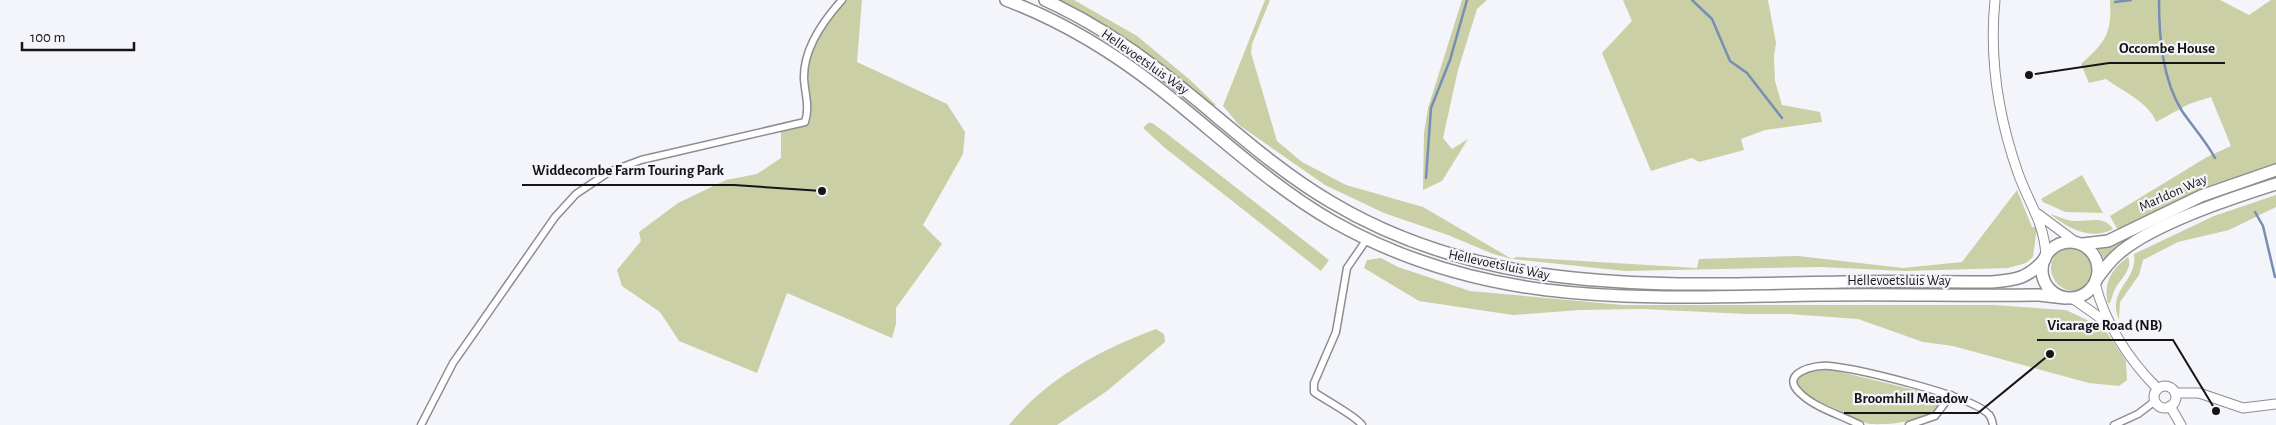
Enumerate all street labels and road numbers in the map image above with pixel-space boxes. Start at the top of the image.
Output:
street label: Hellevoetsluis Way [1099,27,1191,97]
street label: Marldon Way [2137,172,2209,214]
street label: Hellevoetsluis Way [1447,247,1551,283]
street label: Hellevoetsluis Way [1847,274,1951,288]

